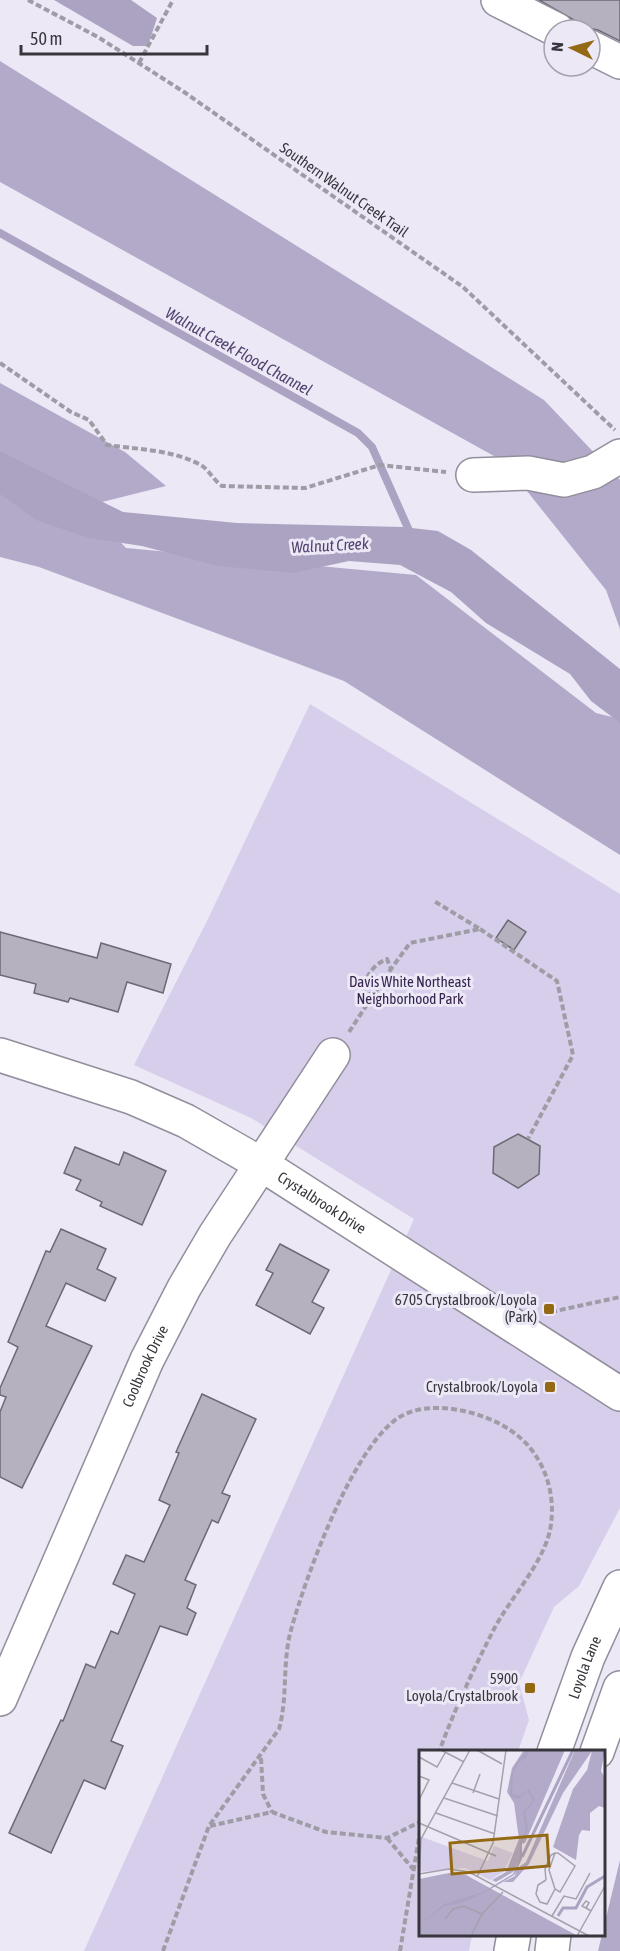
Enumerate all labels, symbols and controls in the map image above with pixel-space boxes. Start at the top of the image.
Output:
scale bar [21,18,207,56]
north arrow [542,18,602,78]
text: 50 m [30,28,62,49]
text: N [548,41,566,52]
street label: Southern Walnut Creek Trail [277,139,412,240]
water label: Walnut Creek Flood Channel [163,303,315,399]
water label: Walnut Creek [291,534,370,556]
park label: Davis White Northeast Neighborhood Park [349,973,471,1007]
street label: Crystalbrook Drive [275,1168,369,1237]
place label: 6705 Crystalbrook/Loyola (Park) [395,1291,537,1325]
marker: 6705 Crystalbrook/Loyola (Park) [542,1302,556,1316]
street label: Coolbrook Drive [119,1322,171,1410]
place label: Crystalbrook/Loyola [426,1378,538,1395]
marker: Crystalbrook/Loyola [543,1380,557,1394]
street label: Loyola Lane [565,1633,604,1701]
place label: 5900 Loyola/Crystalbrook [406,1670,518,1704]
marker: 5900 Loyola/Crystalbrook [523,1681,537,1695]
inset map [419,1750,605,1936]

